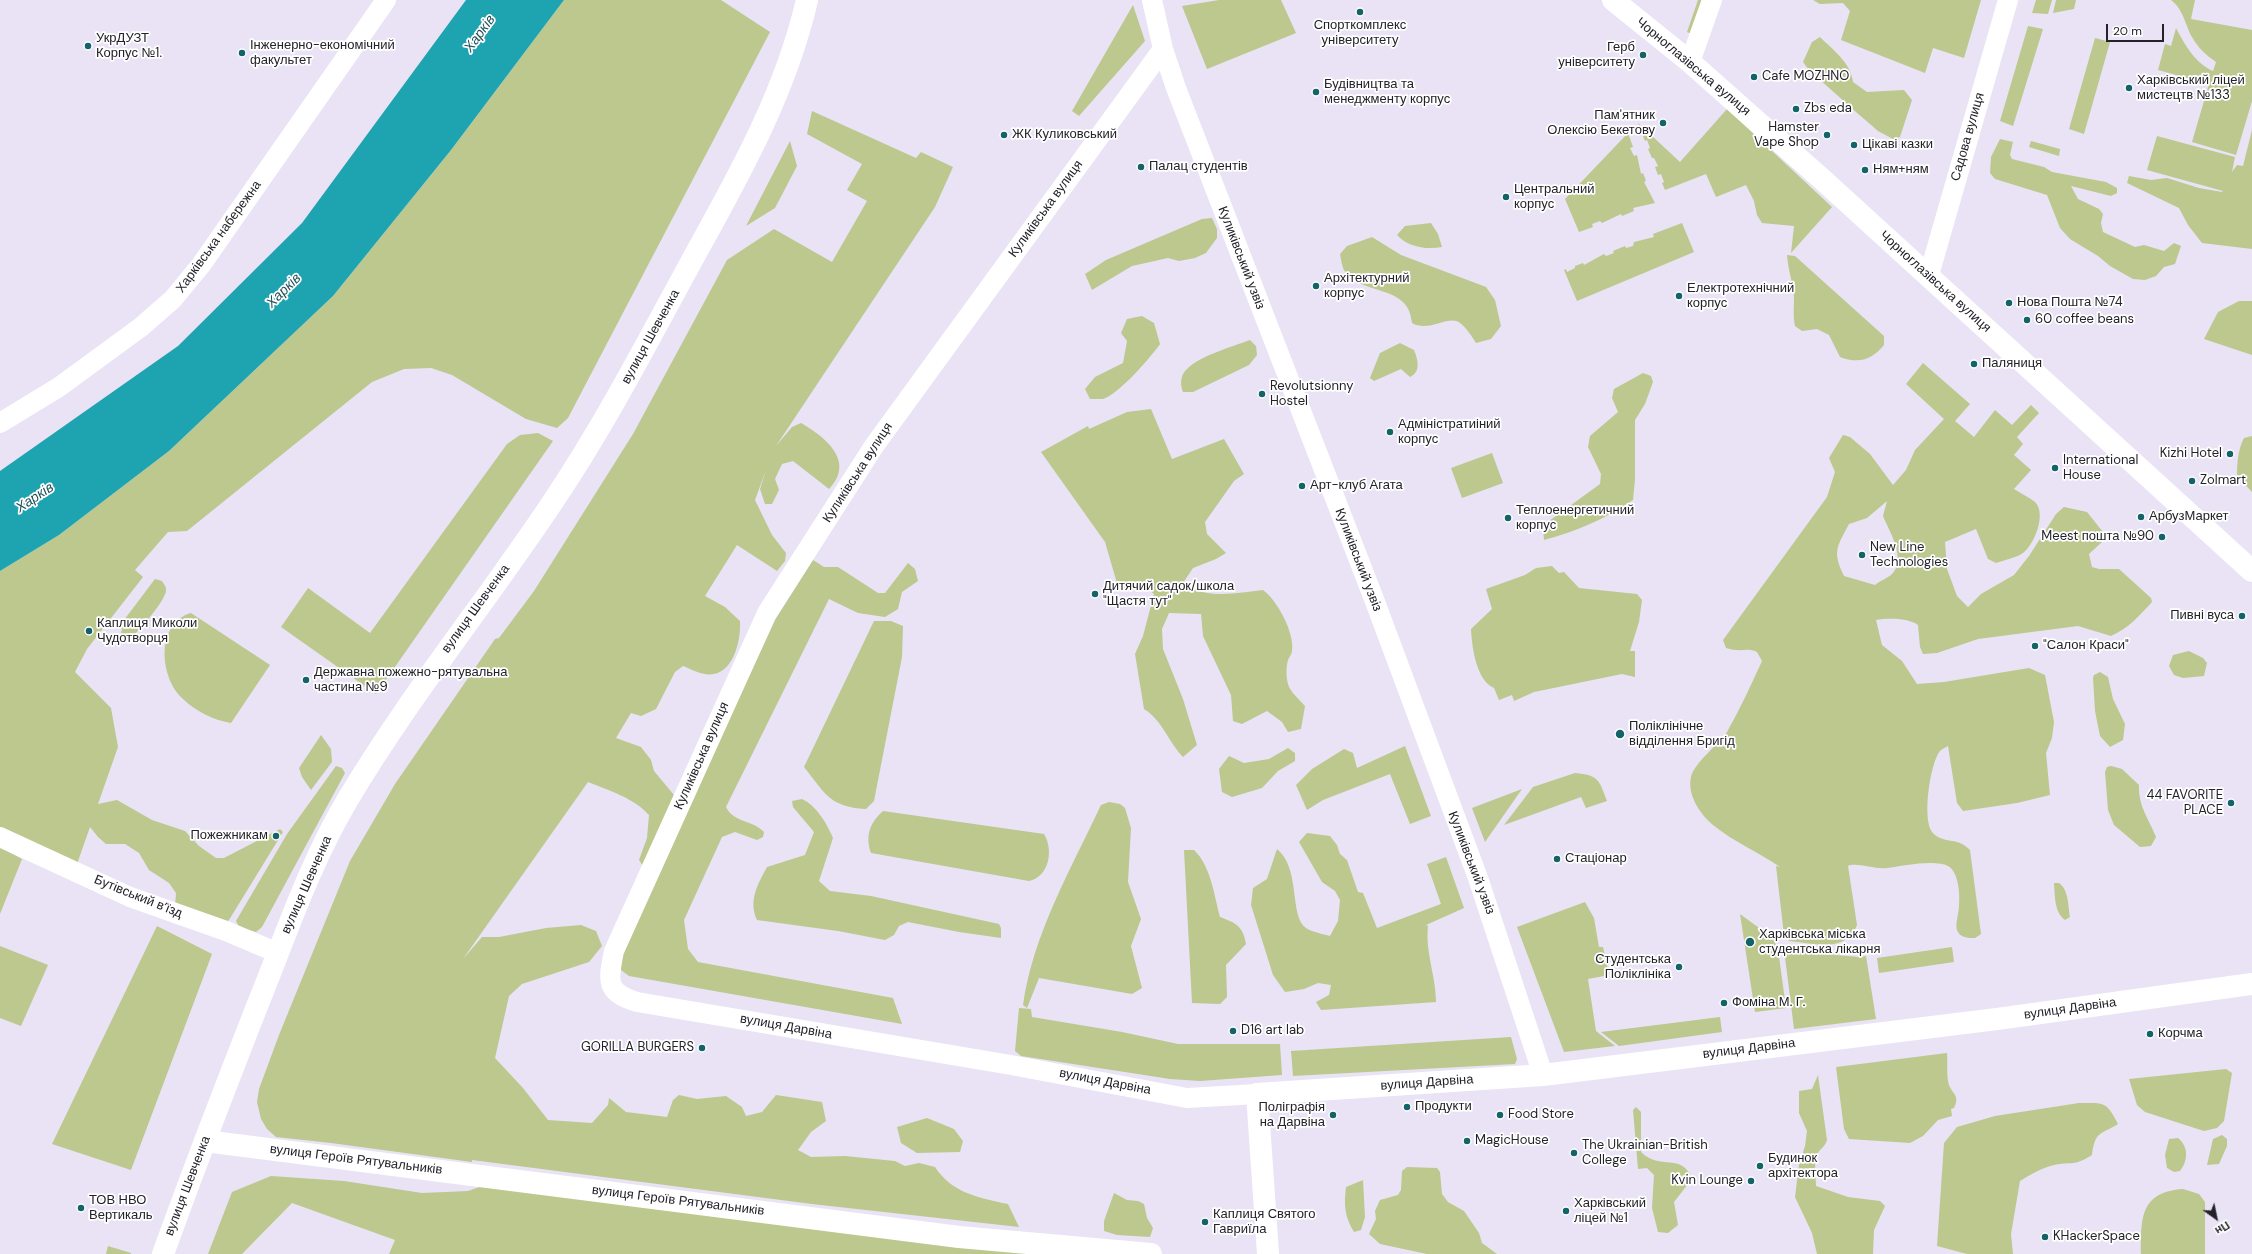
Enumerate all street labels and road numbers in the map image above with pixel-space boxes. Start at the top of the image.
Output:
street label: Чорноглазівська вулиця [1633,15,1753,119]
street label: Садова вулиця [1948,91,1988,183]
street label: Куликівська вулиця [1006,157,1086,261]
street label: Харківська набережна [173,178,265,296]
street label: Куликівський узвіз [1214,204,1268,312]
street label: Чорноглазівська вулиця [1876,228,1994,336]
street label: вулиця Шевченка [619,287,683,387]
street label: Куликівська вулиця [820,420,896,526]
street label: Куликівський узвіз [1331,506,1385,614]
street label: вулиця Шевченка [439,562,513,656]
street label: Куликівська вулиця [671,700,733,812]
street label: Куликівський узвіз [1444,809,1498,917]
street label: вулиця Шевченка [278,834,336,936]
street label: Бутівський в’їзд [92,872,184,922]
street label: вулиця Дарвіна [2023,995,2117,1023]
street label: вулиця Дарвіна [739,1011,833,1043]
street label: вулиця Дарвіна [1702,1036,1796,1062]
street label: вулиця Дарвіна [1058,1065,1152,1099]
street label: вулиця Дарвіна [1380,1072,1474,1094]
street label: вулиця Шевченка [162,1134,214,1238]
street label: вулиця Героїв Рятувальників [269,1142,443,1178]
street label: вулиця Героїв Рятувальників [591,1183,765,1219]

